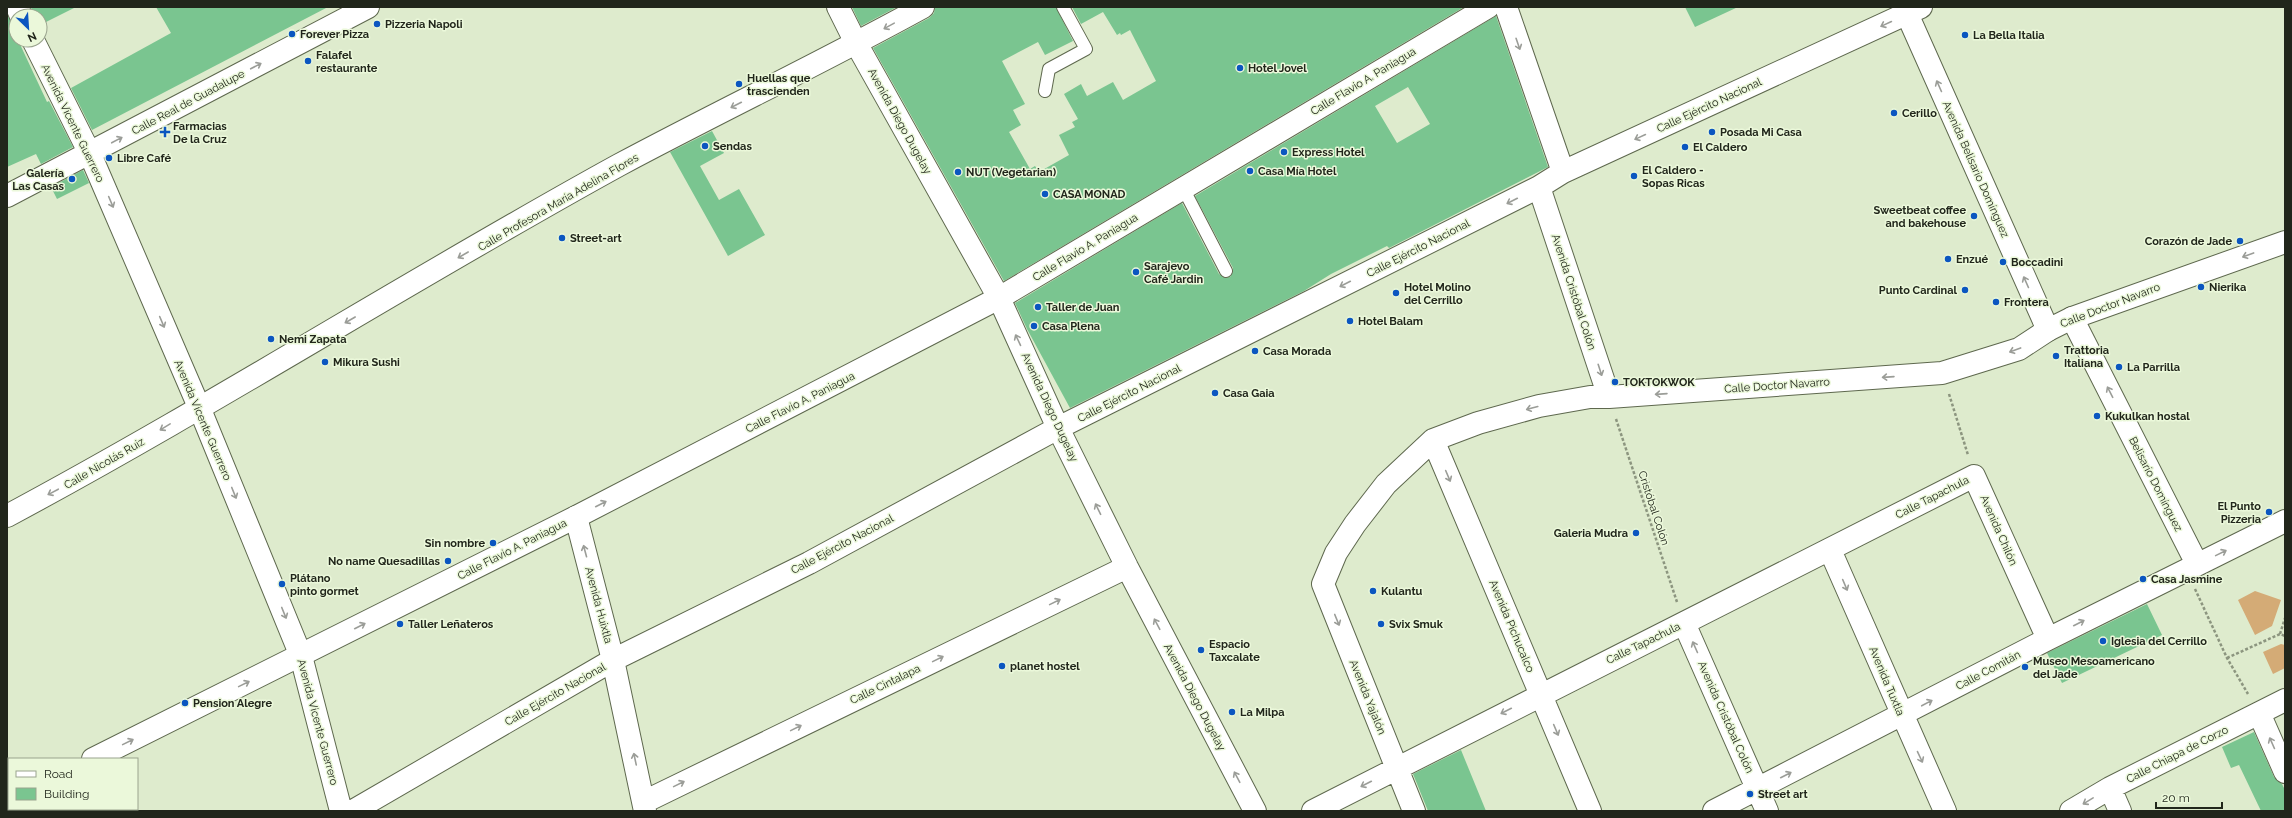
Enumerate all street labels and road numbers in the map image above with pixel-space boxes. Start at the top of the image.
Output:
street label: Calle Flavio A. Paniagua [1308,45,1418,118]
street label: Avenida Vicente Guerrero [38,62,107,185]
street label: Avenida Diego Dugelay [865,66,934,176]
street label: Calle Real de Guadalupe [130,67,247,138]
street label: Calle Ejército Nacional [1655,75,1764,135]
street label: Avenida Belisario Domínguez [1939,99,2012,240]
street label: Calle Profesora María Adelina Flores [476,151,641,254]
street label: Calle Flavio A. Paniagua [1030,211,1140,284]
street label: Calle Ejército Nacional [1364,217,1472,280]
street label: Avenida Cristóbal Colón [1549,233,1598,352]
street label: Calle Doctor Navarro [2058,280,2162,331]
street label: Avenida Diego Dugelay [1019,351,1081,464]
street label: Avenida Vicente Guerrero [171,358,234,483]
street label: Calle Ejército Nacional [1075,362,1183,425]
street label: Calle Flavio A. Paniagua [744,369,857,436]
street label: Calle Doctor Navarro [1724,375,1831,396]
street label: Calle Nicolás Ruiz [62,435,147,492]
street label: Belisarío Domínguez [2126,435,2185,534]
street label: Cristóbal Colón [1635,469,1672,547]
street label: Calle Tapachula [1893,473,1971,522]
street label: Avenida Chilón [1977,493,2020,568]
street label: Calle Ejército Nacional [789,512,896,577]
street label: Calle Flavio A. Paniagua [456,516,569,583]
street label: Avenida Huixtla [582,565,615,645]
street label: Avenida Pichucalco [1486,578,1537,675]
street label: Calle Tapachula [1604,620,1682,667]
street label: Avenida Diego Dugelay [1161,642,1228,753]
street label: Avenida Tuxtla [1866,645,1907,718]
street label: Calle Comitán [1954,648,2023,693]
street label: Avenida Vicente Guerrero [294,658,341,787]
street label: Avenida Yajalón [1347,658,1389,737]
street label: Avenida Cristóbal Colón [1695,659,1756,775]
street label: Calle Ejército Nacional [503,660,608,729]
street label: Calle Cintalapa [848,662,922,707]
street label: Calle Chiapa de Corzo [2124,723,2231,786]

